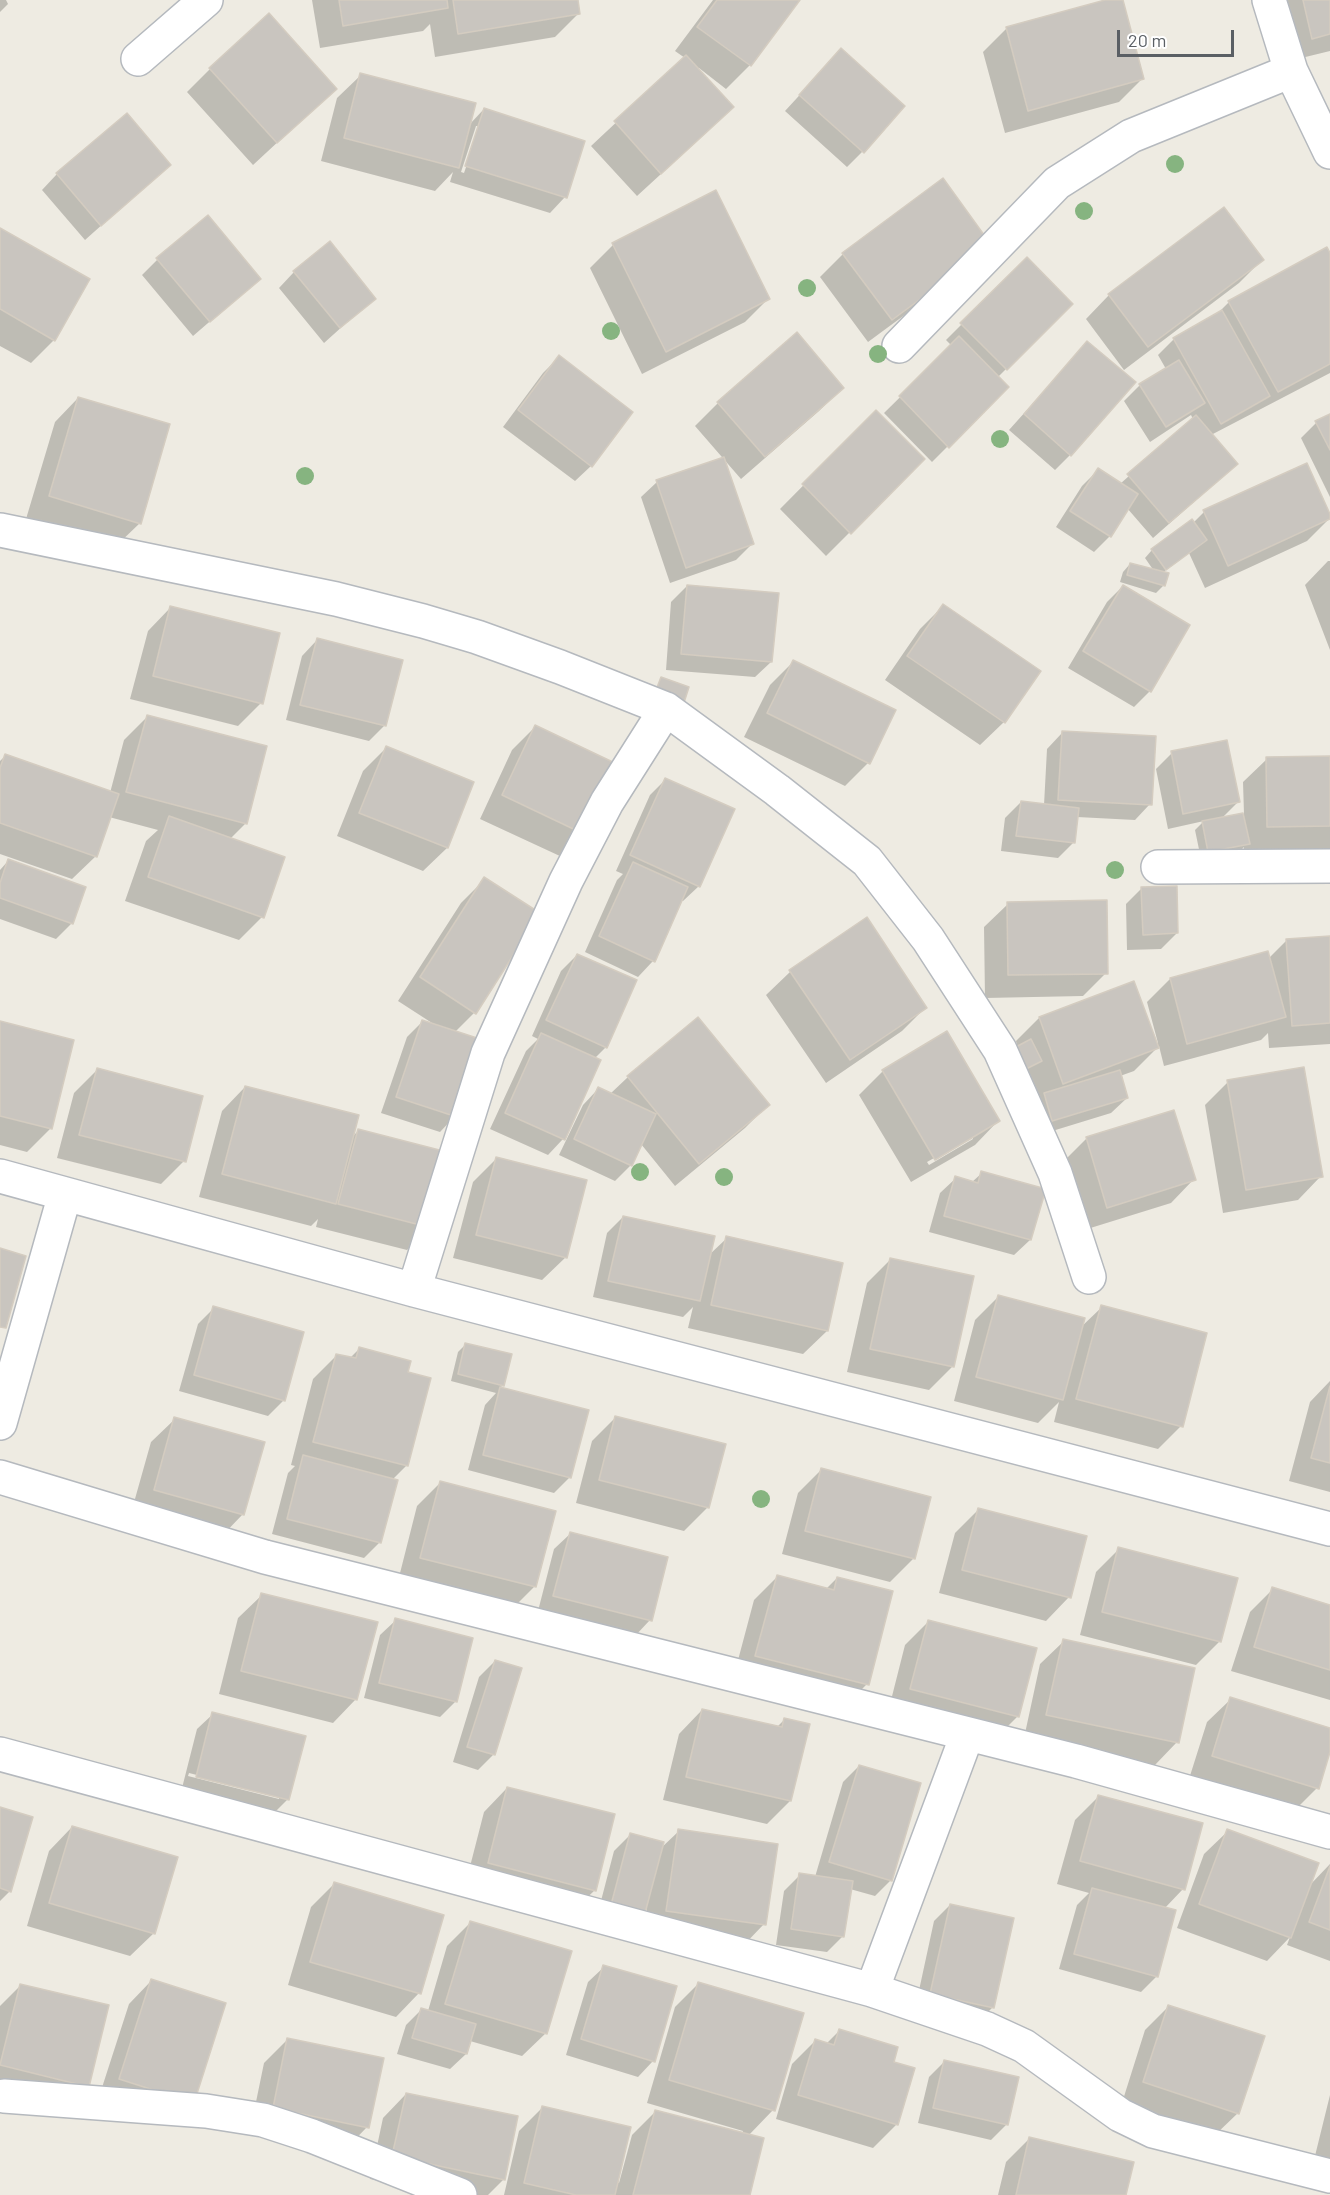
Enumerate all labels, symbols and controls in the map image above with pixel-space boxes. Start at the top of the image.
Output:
scale bar [1120,18,1237,56]
text: 20 m [1128,29,1166,51]

